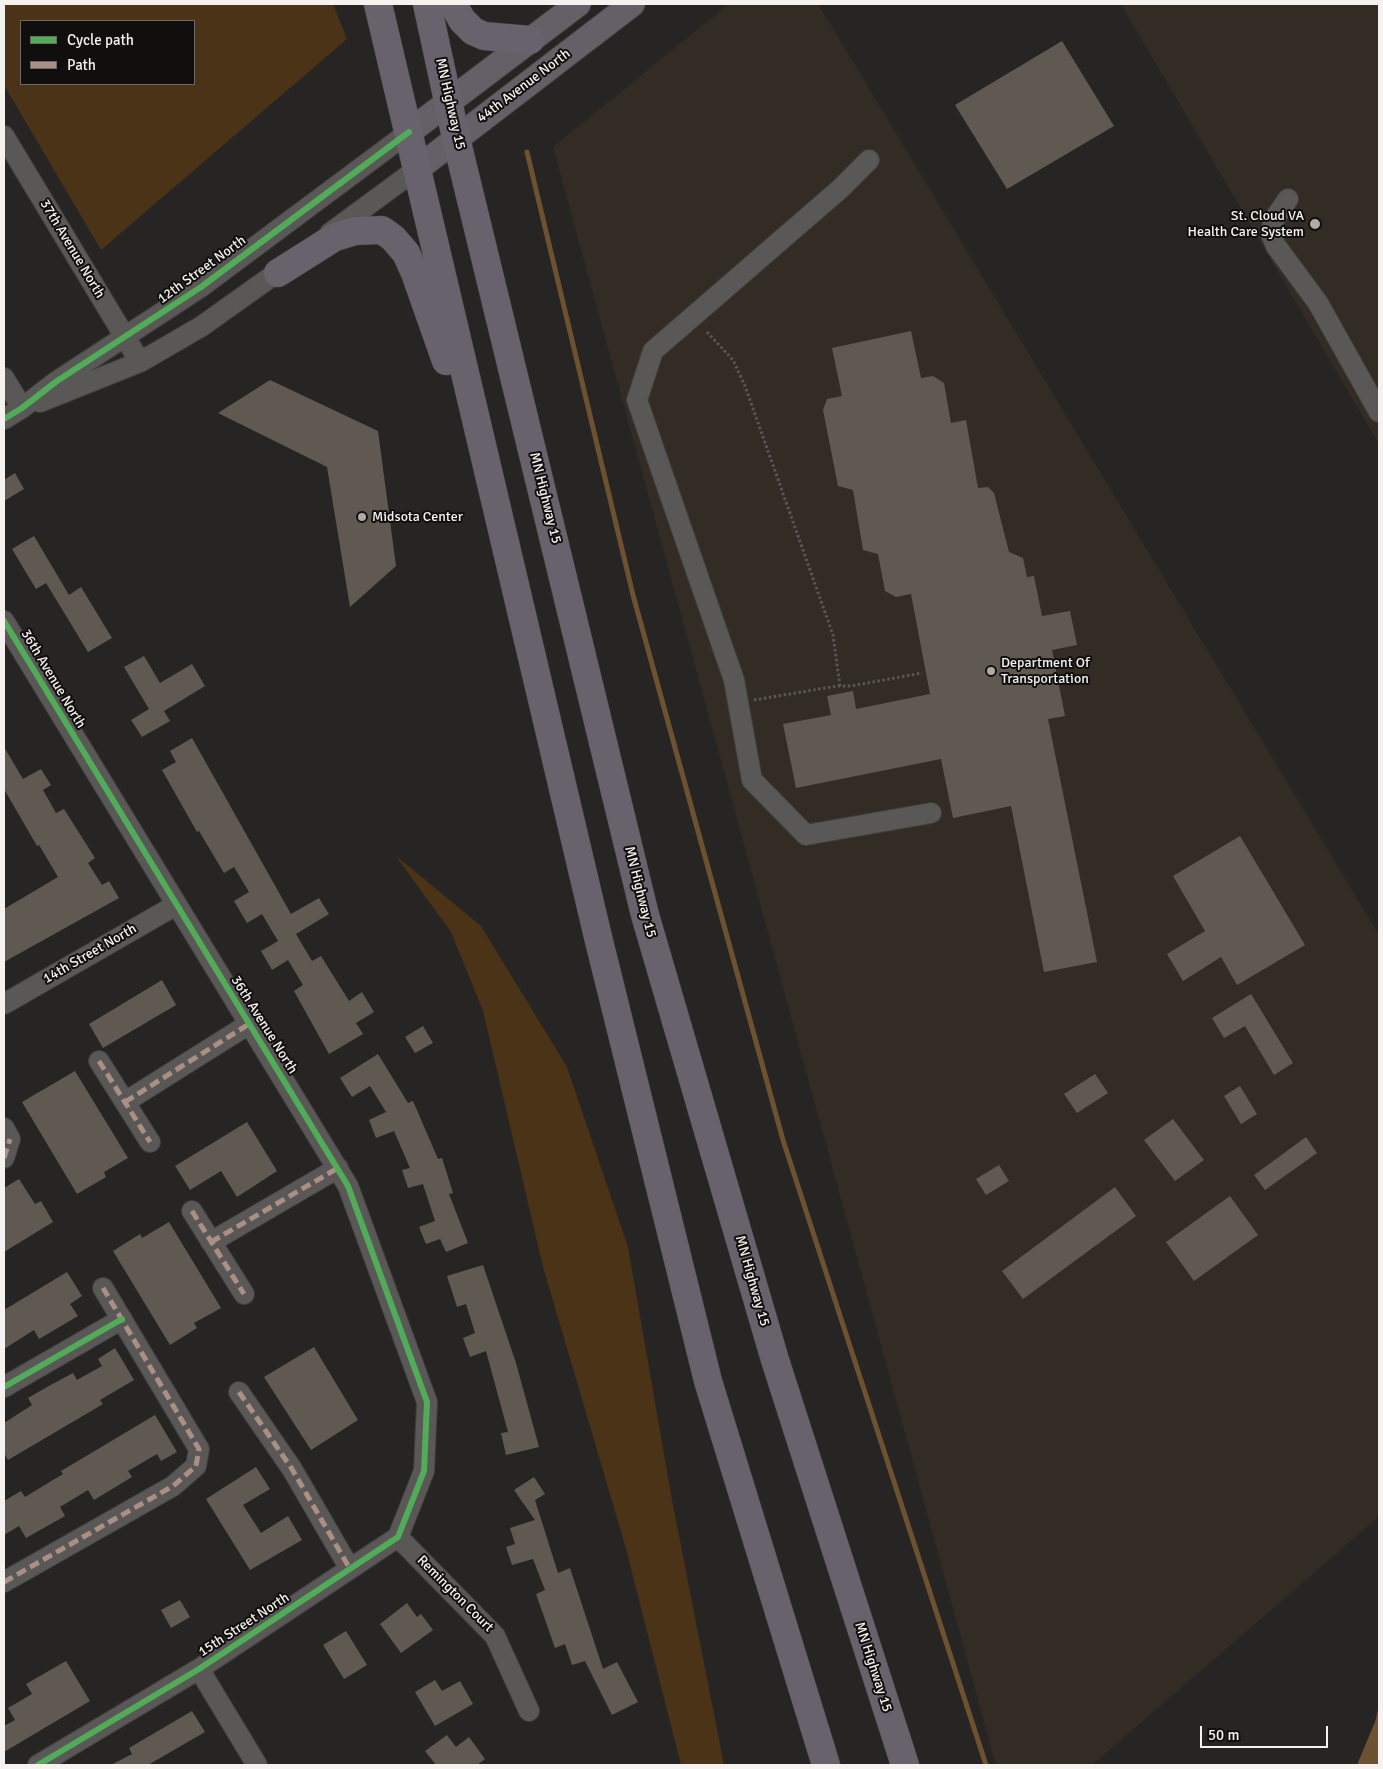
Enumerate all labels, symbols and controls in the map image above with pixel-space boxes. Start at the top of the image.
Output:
legend [20,20,195,85]
text: Cycle path [67,31,134,49]
street label: 44th Avenue North [474,45,574,127]
text: Path [67,56,96,74]
street label: MN Highway 15 [431,57,469,151]
street label: 37th Avenue North [36,197,108,301]
place label: St. Cloud VA Health Care System [1187,208,1304,240]
marker: St. Cloud VA Health Care System [1308,217,1322,231]
street label: 12th Street North [155,232,249,308]
street label: MN Highway 15 [526,451,564,545]
place label: Midsota Center [372,509,463,525]
marker: Midsota Center [356,511,368,523]
street label: 36th Avenue North [17,627,89,731]
place label: Department Of Transportation [1001,655,1090,688]
marker: Department Of Transportation [985,665,997,677]
street label: MN Highway 15 [621,845,659,939]
street label: 14th Street North [40,920,140,988]
street label: 36th Avenue North [227,973,301,1077]
street label: MN Highway 15 [731,1234,773,1328]
street label: Remington Court [413,1552,497,1636]
street label: 15th Street North [195,1589,293,1661]
street label: MN Highway 15 [851,1620,895,1714]
scale bar [1203,1716,1330,1748]
text: 50 m [1208,1726,1239,1744]

